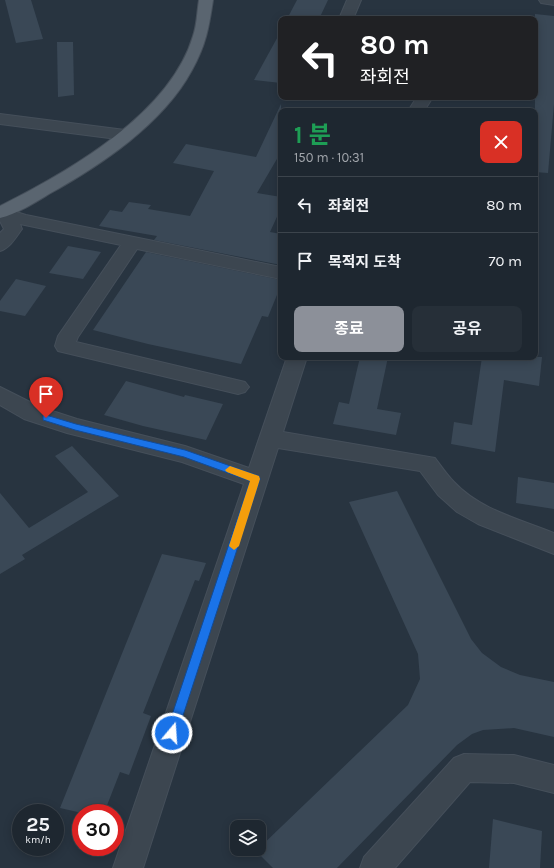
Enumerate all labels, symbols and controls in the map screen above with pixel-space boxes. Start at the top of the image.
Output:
text: 80 m [360,28,429,61]
icon: left [294,32,346,84]
text: 좌회전 [360,66,410,88]
text: 1 분 [294,121,331,149]
button: close [480,121,522,163]
text: 150 m · 10:31 [294,150,364,165]
icon: left [294,194,316,216]
text: 80 m [486,196,522,214]
text: 좌회전 [328,197,369,215]
icon: arrive [294,250,316,272]
text: 70 m [488,252,522,270]
text: 목적지 도착 [328,253,401,271]
button: 종료 [294,306,404,352]
button: 공유 [412,306,522,352]
pin [29,377,63,418]
icon: arrive [35,383,57,405]
position arrow [151,712,193,754]
speed limit sign: 30 [72,804,124,856]
text: 25 [26,813,50,836]
map controls [230,820,266,856]
button: layers [230,820,266,856]
text: km/h [25,834,51,846]

